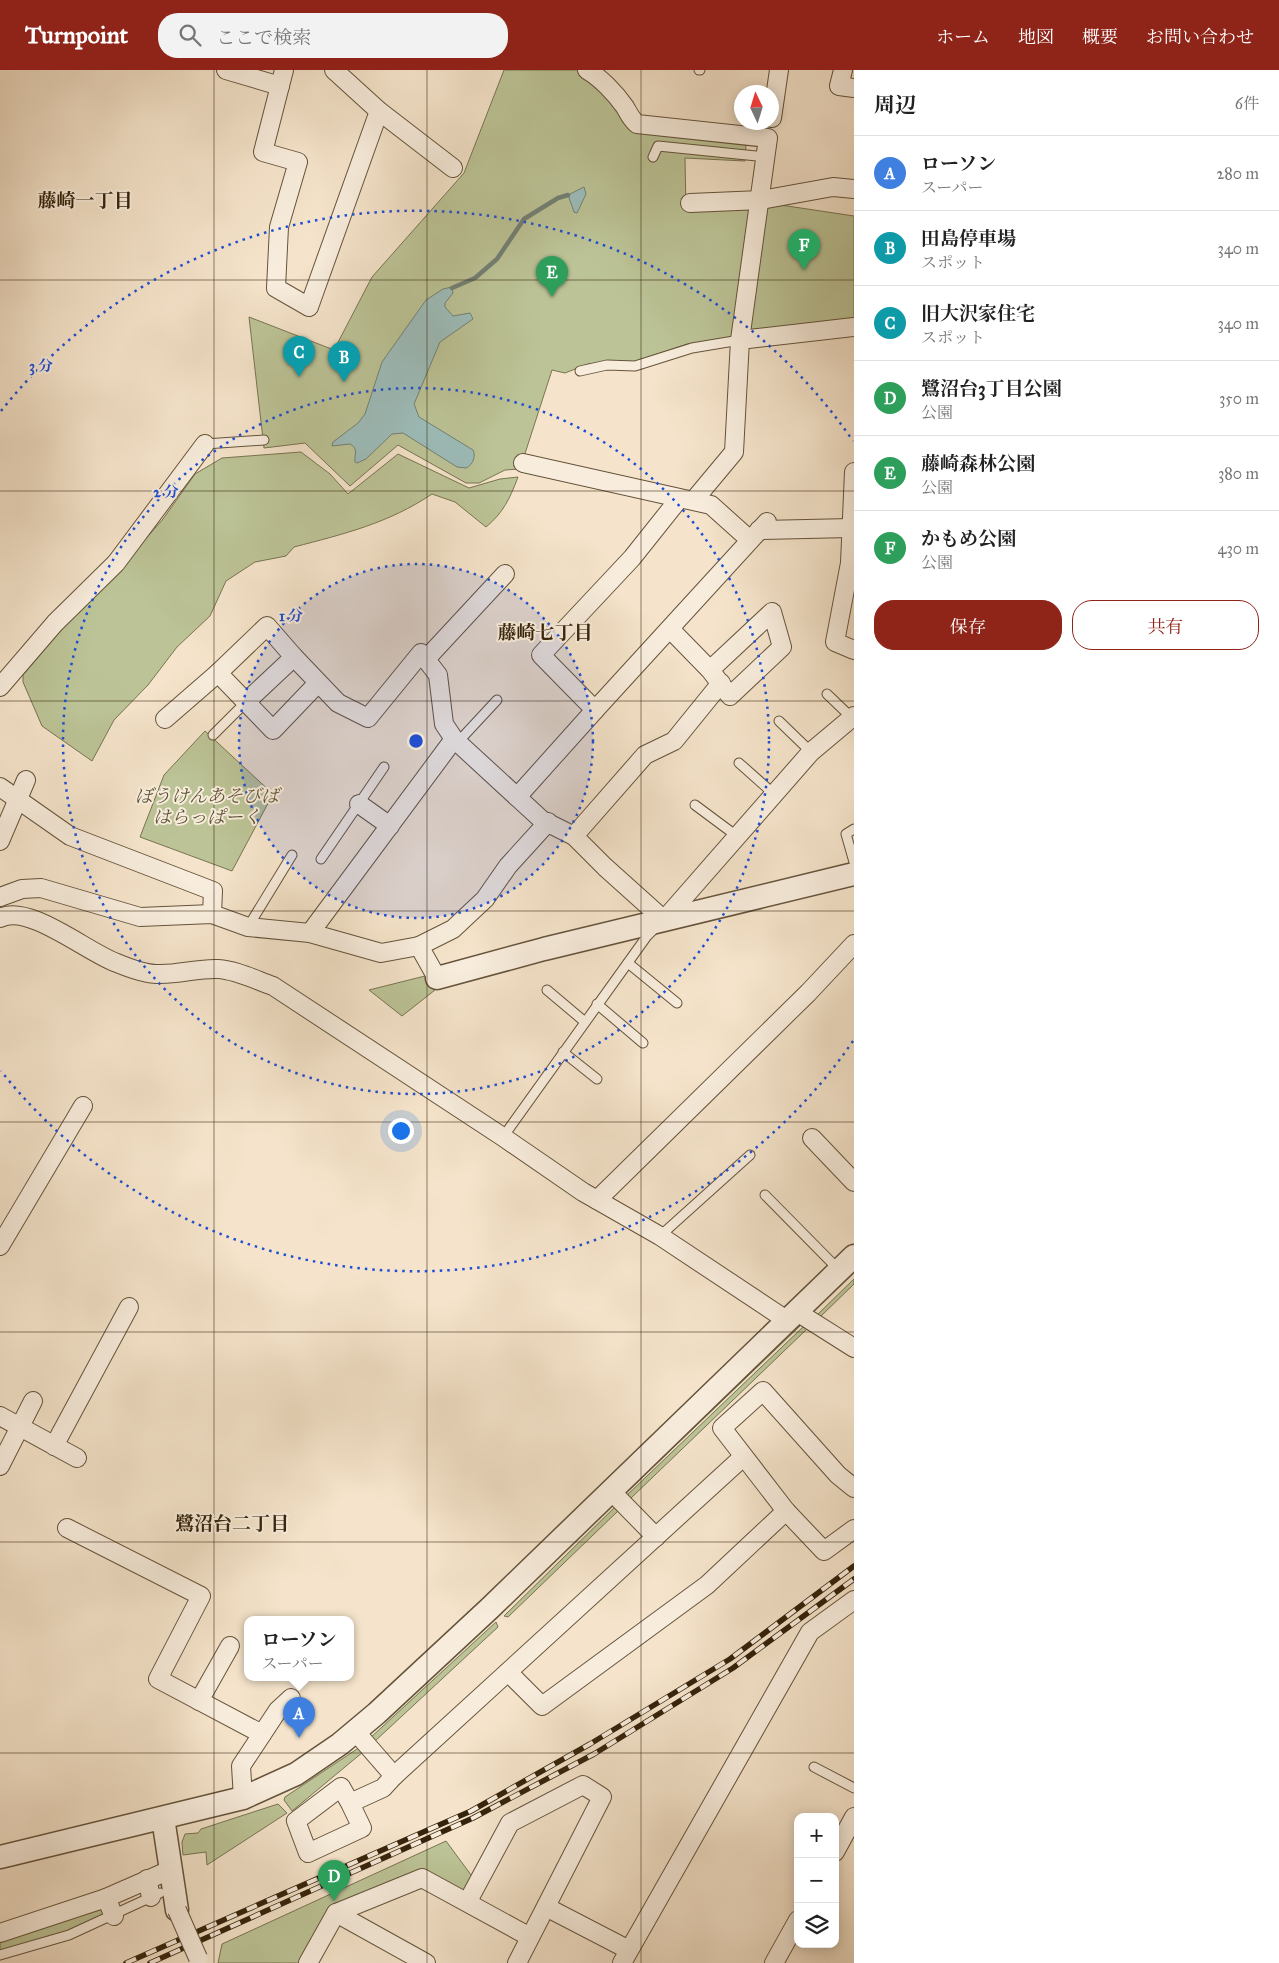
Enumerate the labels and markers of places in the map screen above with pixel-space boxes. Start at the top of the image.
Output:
pin: F [788,229,820,270]
pin: E [536,256,568,297]
pin: C [283,336,315,377]
pin: B [328,341,360,382]
centre of rings [407,732,425,750]
pin: A [283,1697,315,1738]
pin: D [318,1860,350,1901]

